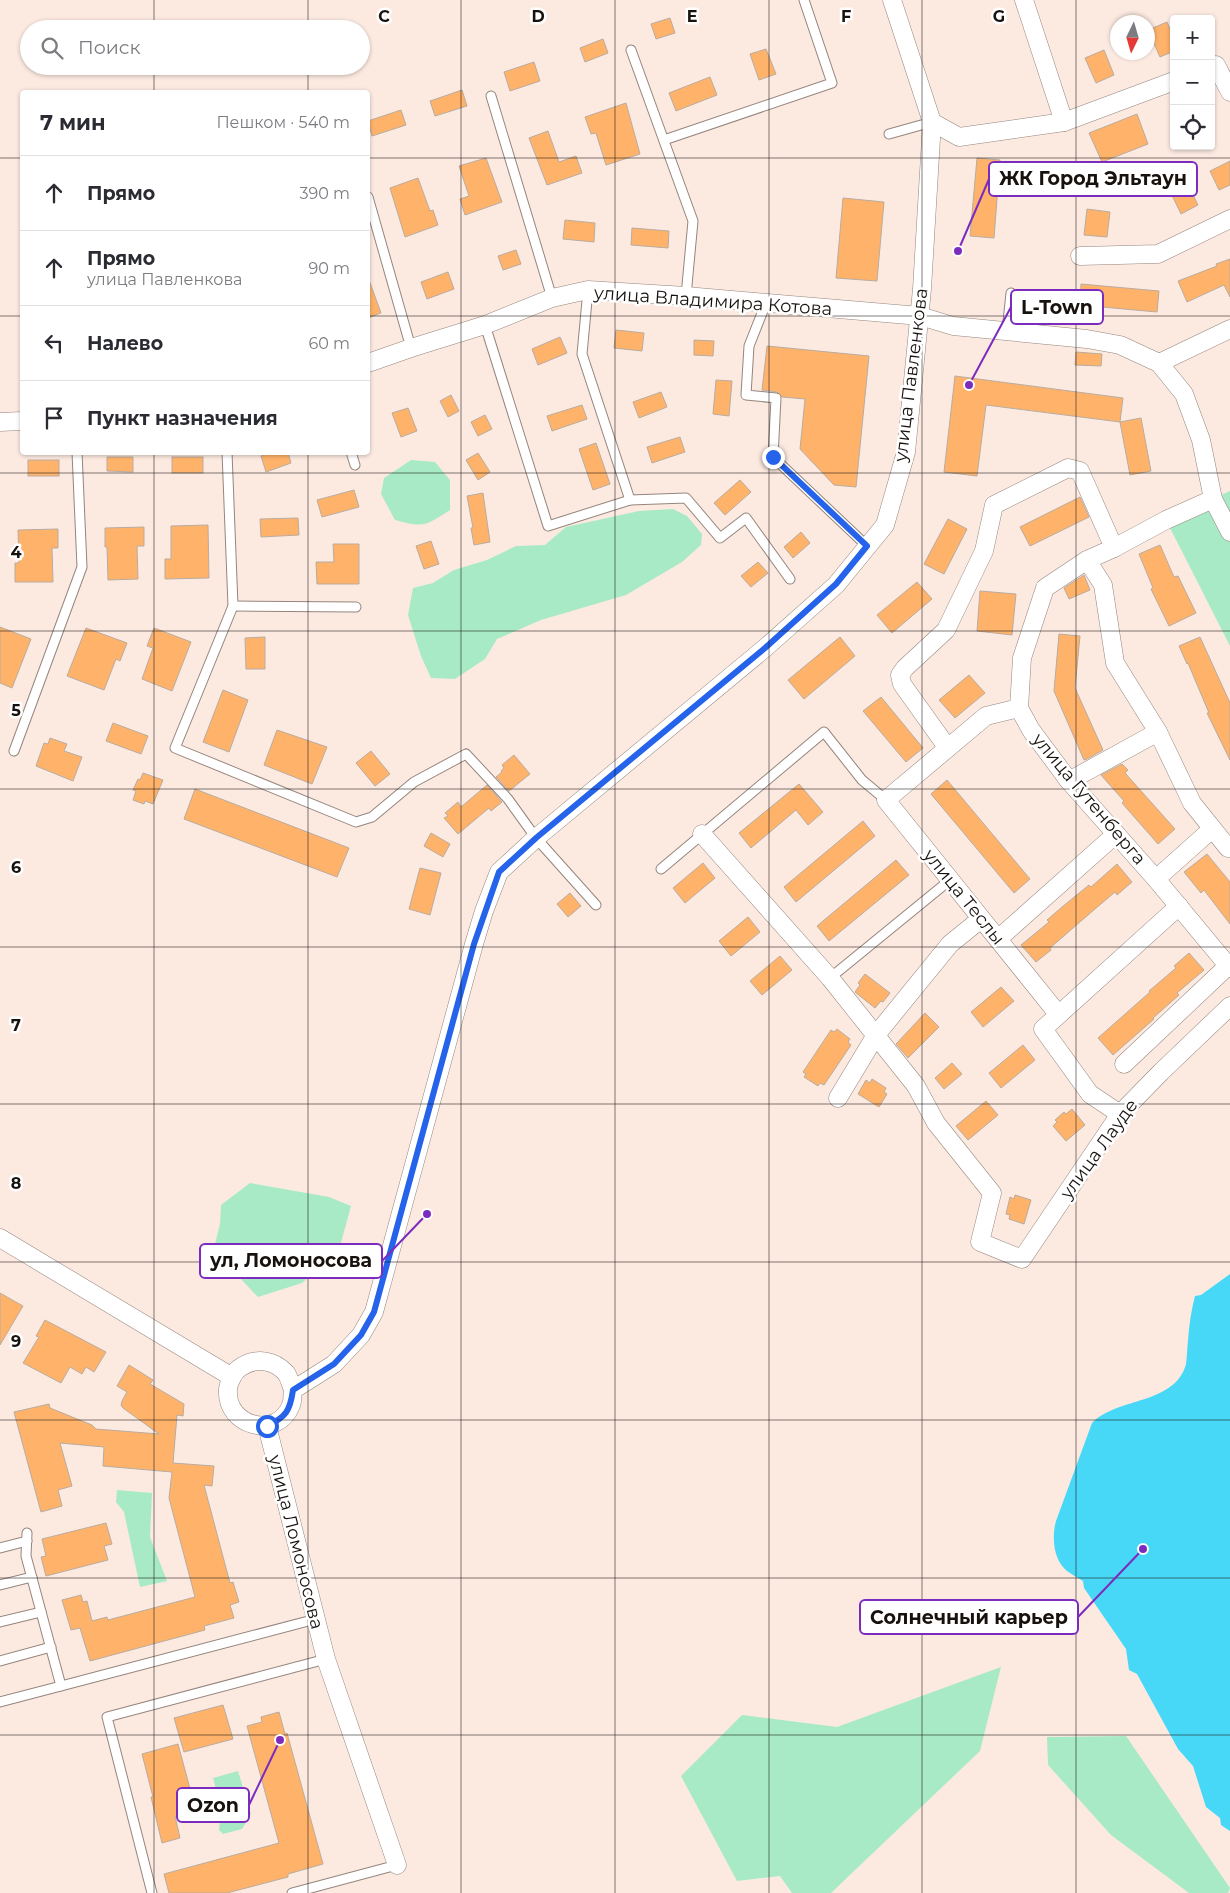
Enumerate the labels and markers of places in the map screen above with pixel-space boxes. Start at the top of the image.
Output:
callout: ЖК Город Эльтаун [989,162,1197,196]
callout: L-Town [1011,290,1103,324]
callout: ул, Ломоносова [200,1244,382,1278]
callout: Солнечный карьер [860,1600,1078,1634]
callout: Ozon [177,1788,249,1822]

